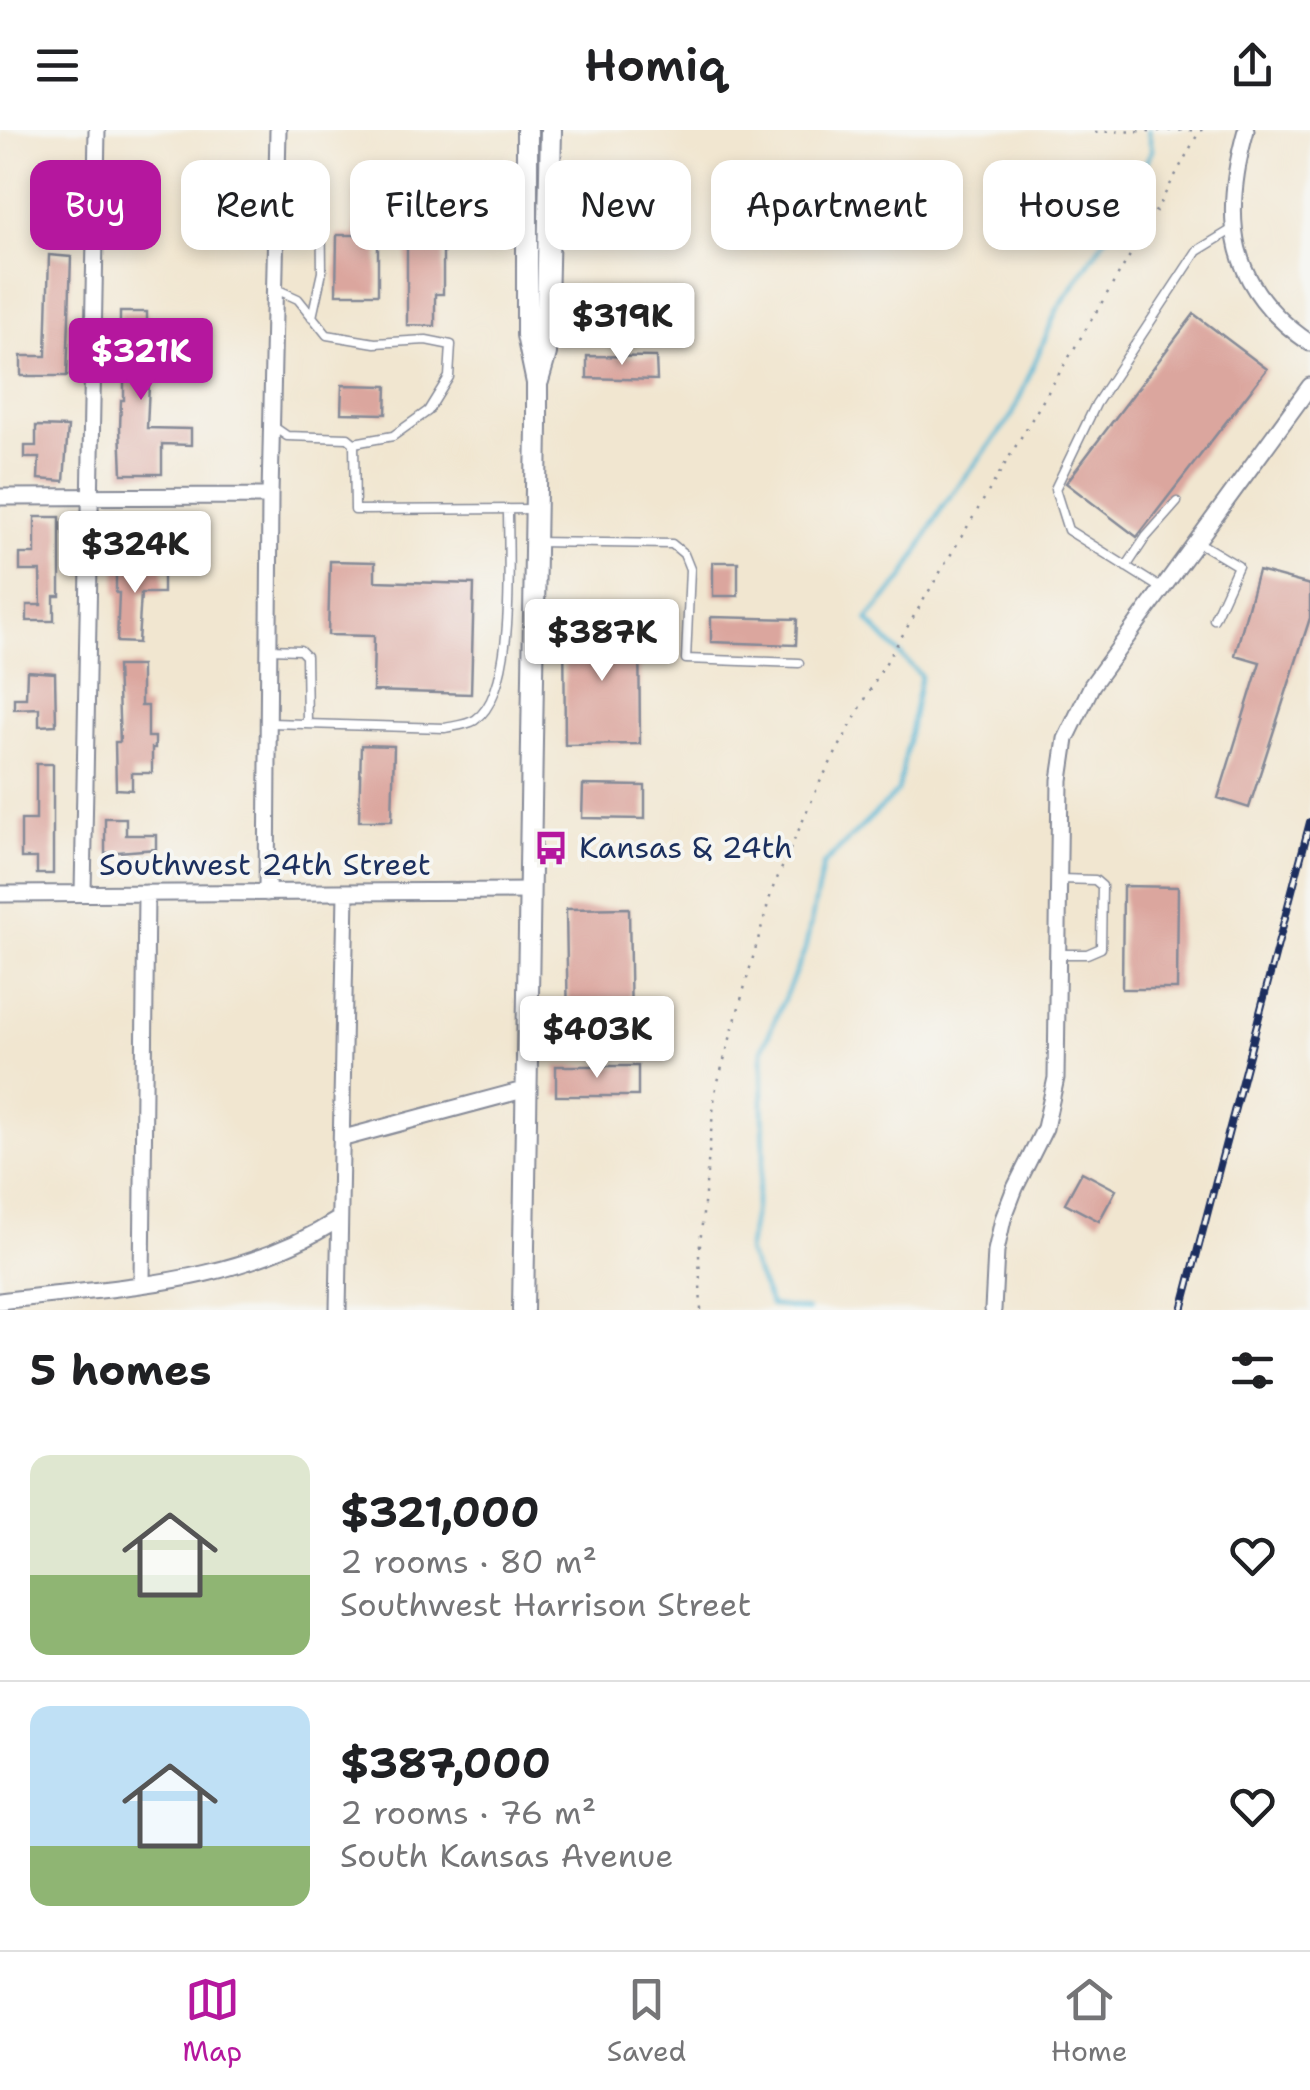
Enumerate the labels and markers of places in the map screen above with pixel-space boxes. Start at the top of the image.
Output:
pin: $319K [552,283,692,368]
pin: $321K [71,318,211,403]
pin: $324K [65,511,205,596]
pin: $387K [532,599,672,684]
place label: Kansas & 24th [579,827,793,868]
bus stop icon: Kansas & 24th [532,829,570,867]
pin: $403K [527,996,667,1081]

